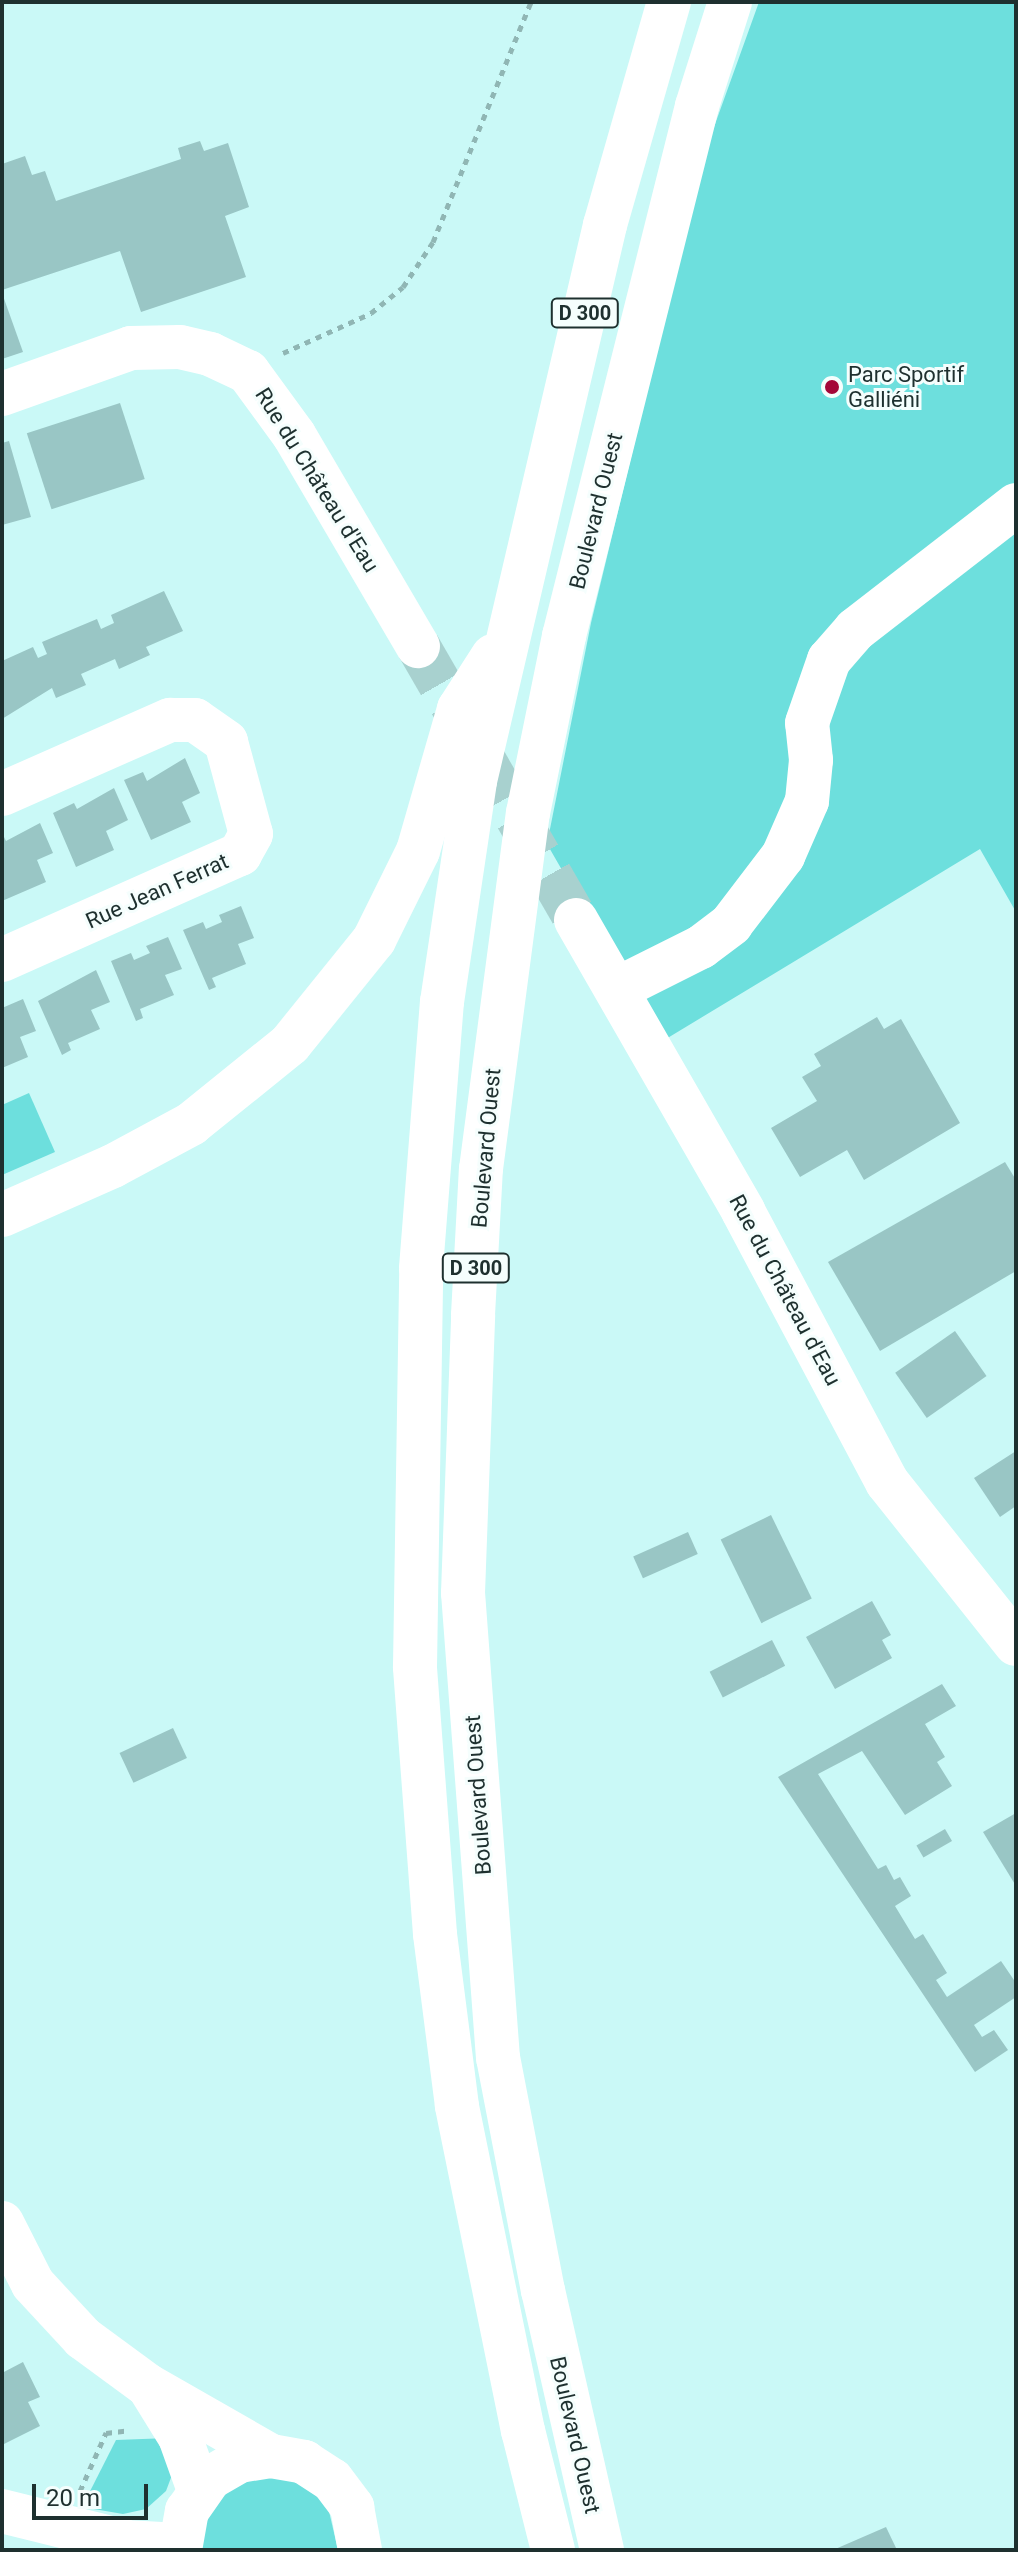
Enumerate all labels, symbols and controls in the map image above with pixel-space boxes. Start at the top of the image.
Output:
road number: D 300 [549,297,621,329]
place label: Parc Sportif Galliéni [848,361,964,412]
marker: Parc Sportif Galliéni [823,378,841,396]
street label: Rue du Château d'Eau [250,383,384,577]
street label: Boulevard Ouest [564,430,628,592]
street label: Rue Jean Ferrat [82,848,232,934]
street label: Boulevard Ouest [466,1067,506,1229]
street label: Rue du Château d'Eau [723,1190,847,1390]
road number: D 300 [440,1252,512,1284]
street label: Boulevard Ouest [459,1714,497,1876]
street label: Boulevard Ouest [544,2354,606,2516]
scale bar [36,2468,152,2518]
text: 20 m [46,2484,100,2512]

